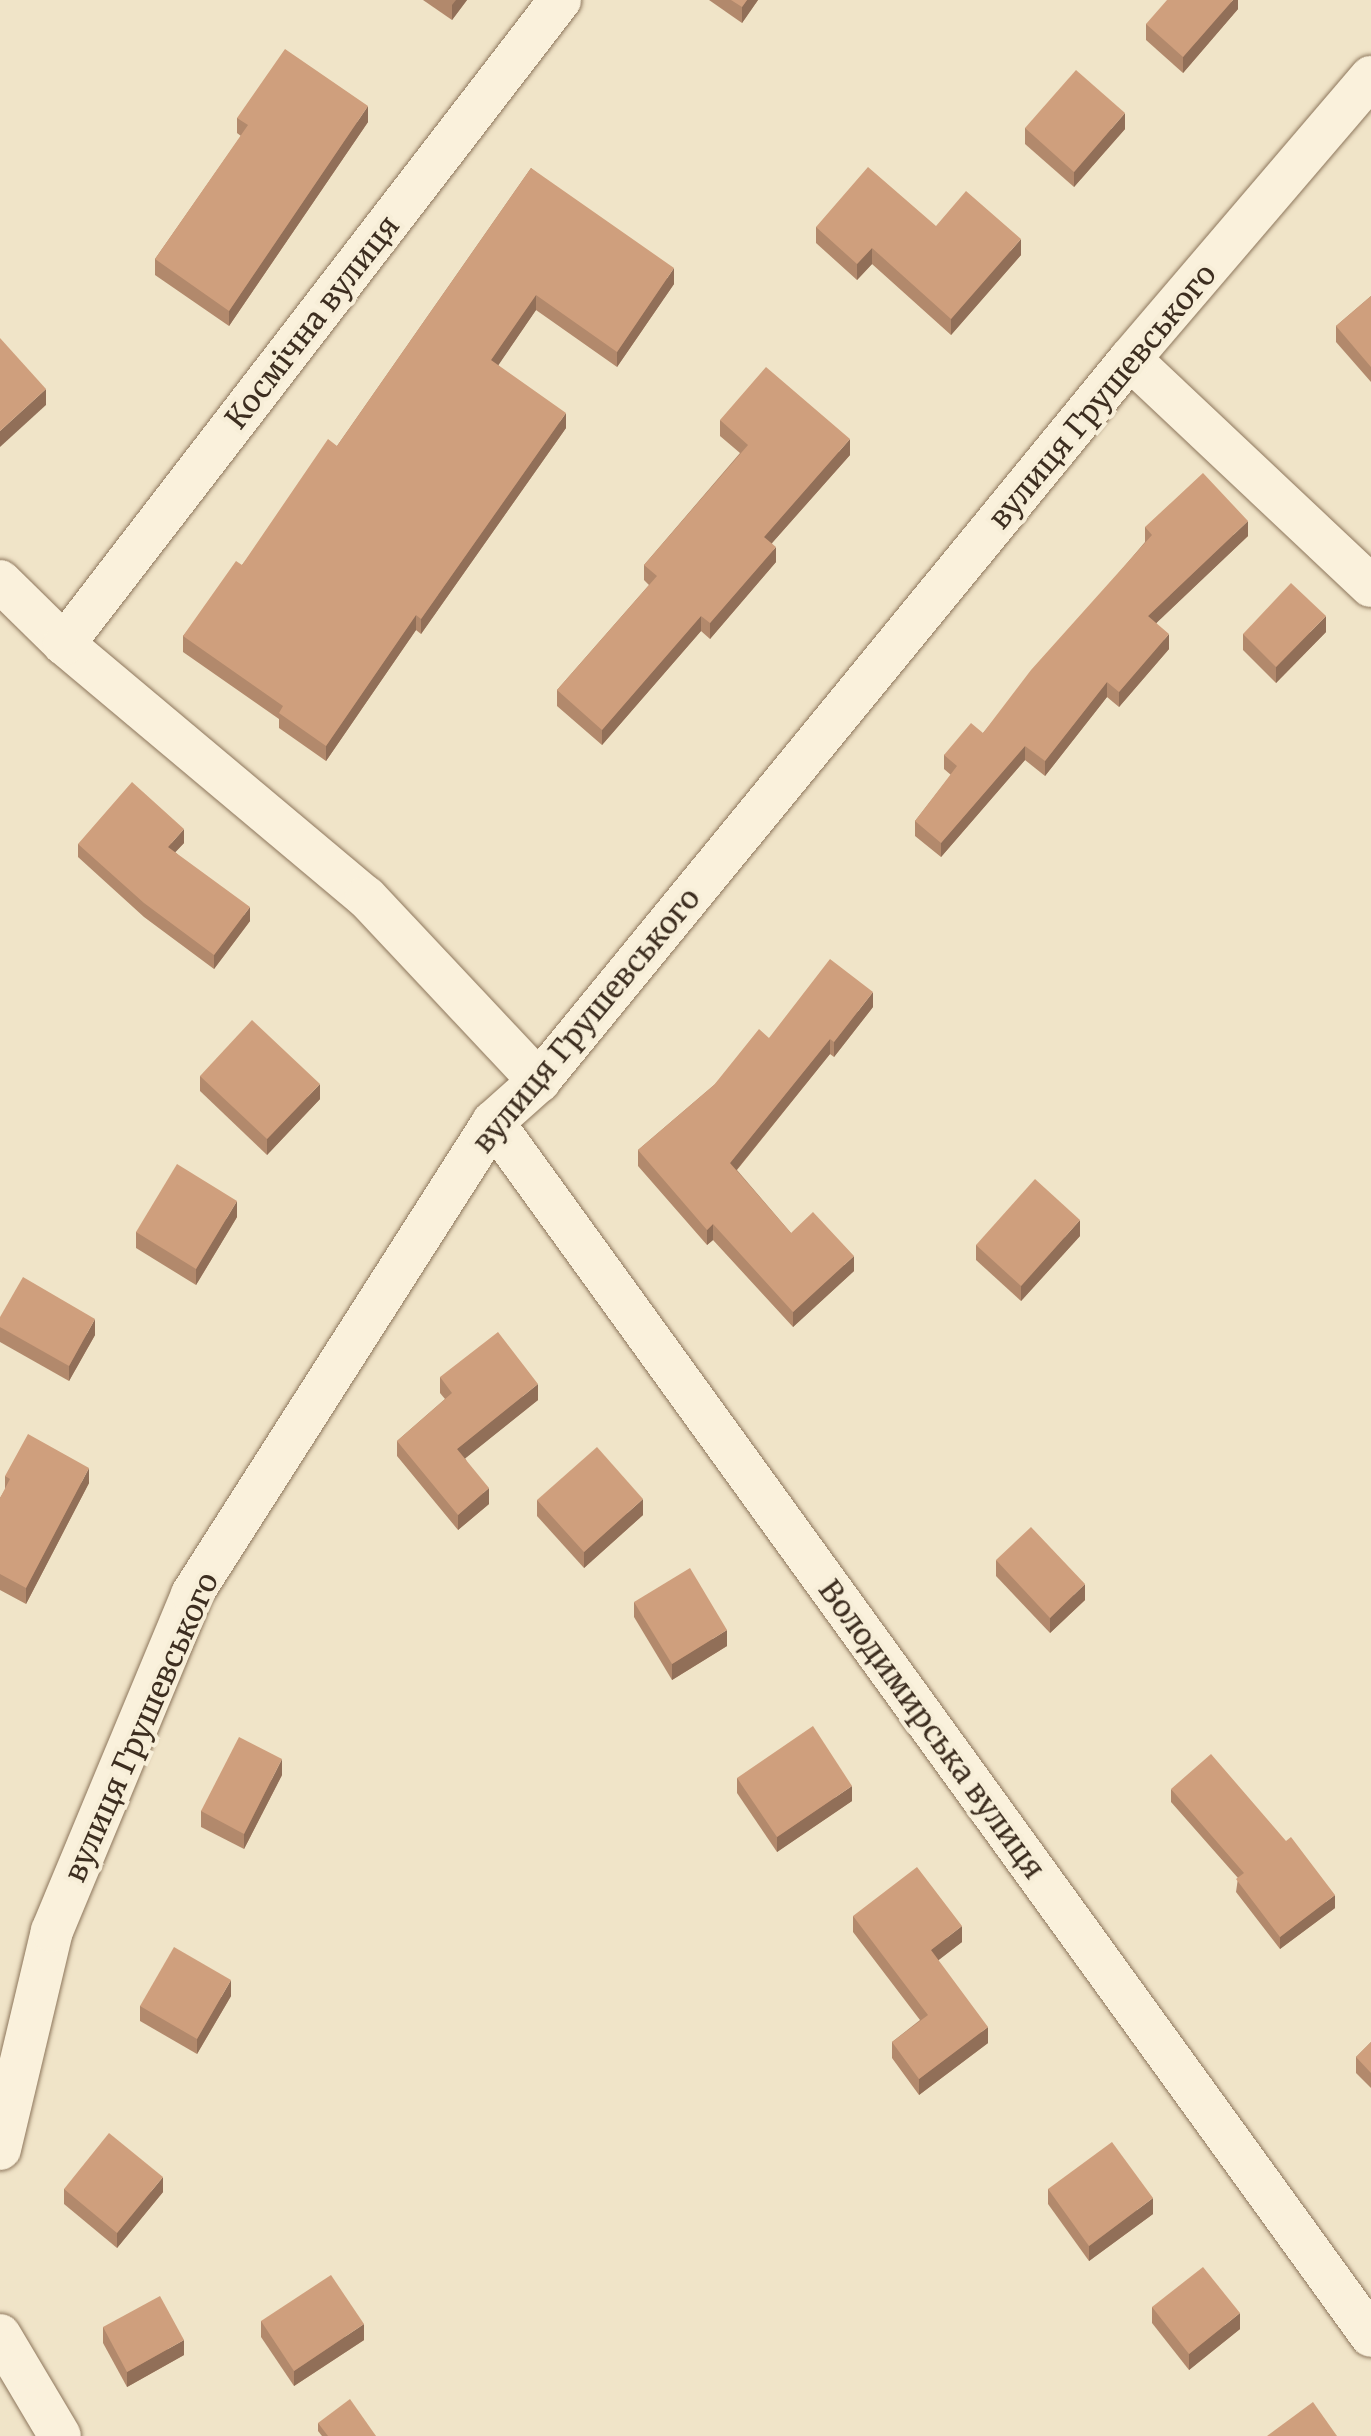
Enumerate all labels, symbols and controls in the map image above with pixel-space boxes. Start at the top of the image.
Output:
street label: Космічна вулиця [218,208,406,436]
street label: вулиця Грушевського [981,256,1223,536]
street label: вулиця Грушевського [465,880,707,1160]
street label: вулиця Грушевського [57,1567,225,1887]
street label: Володимирська вулиця [811,1573,1053,1885]

